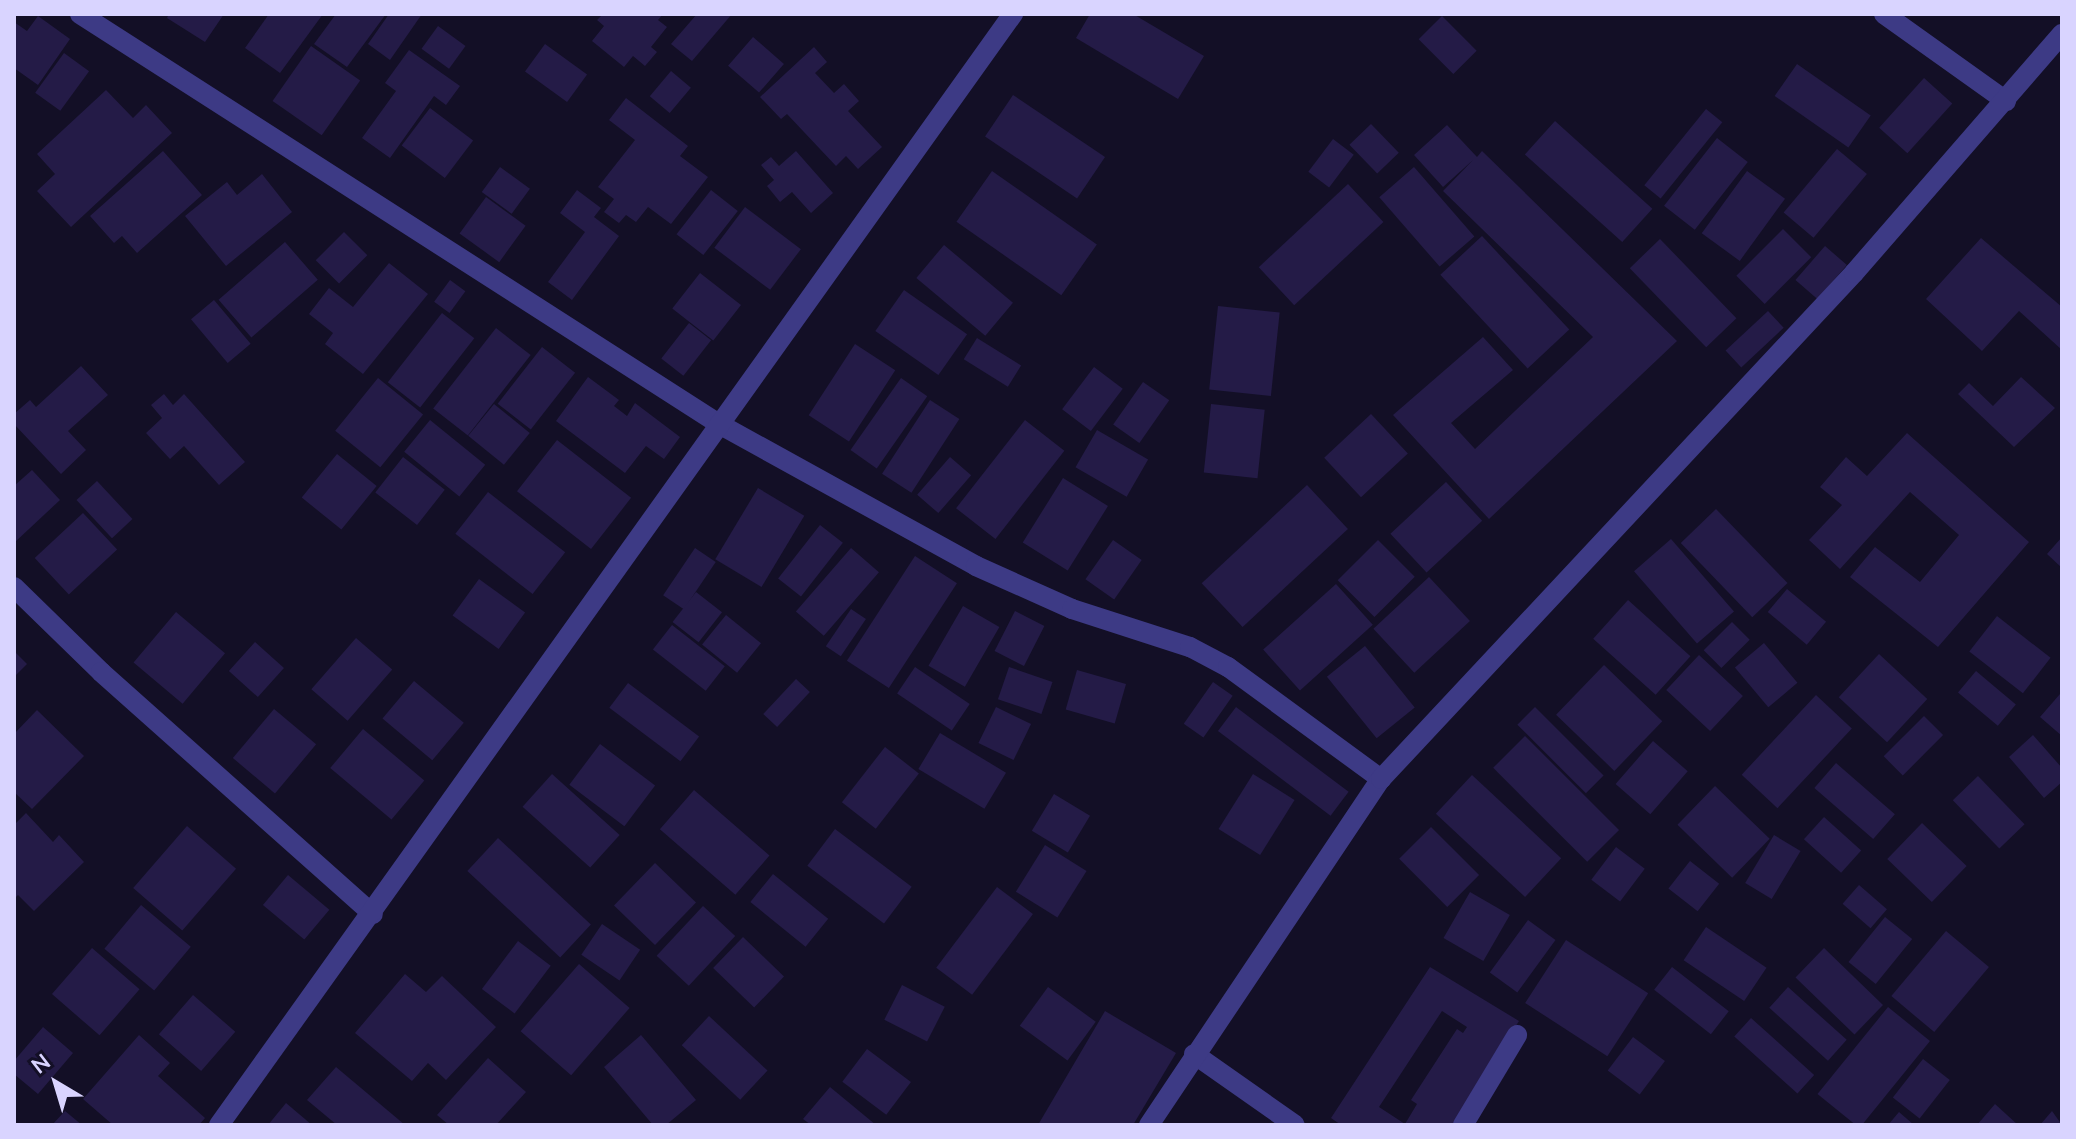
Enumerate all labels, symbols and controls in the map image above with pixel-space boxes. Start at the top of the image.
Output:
north arrow [16,1043,96,1123]
text: N [26,1047,57,1081]

